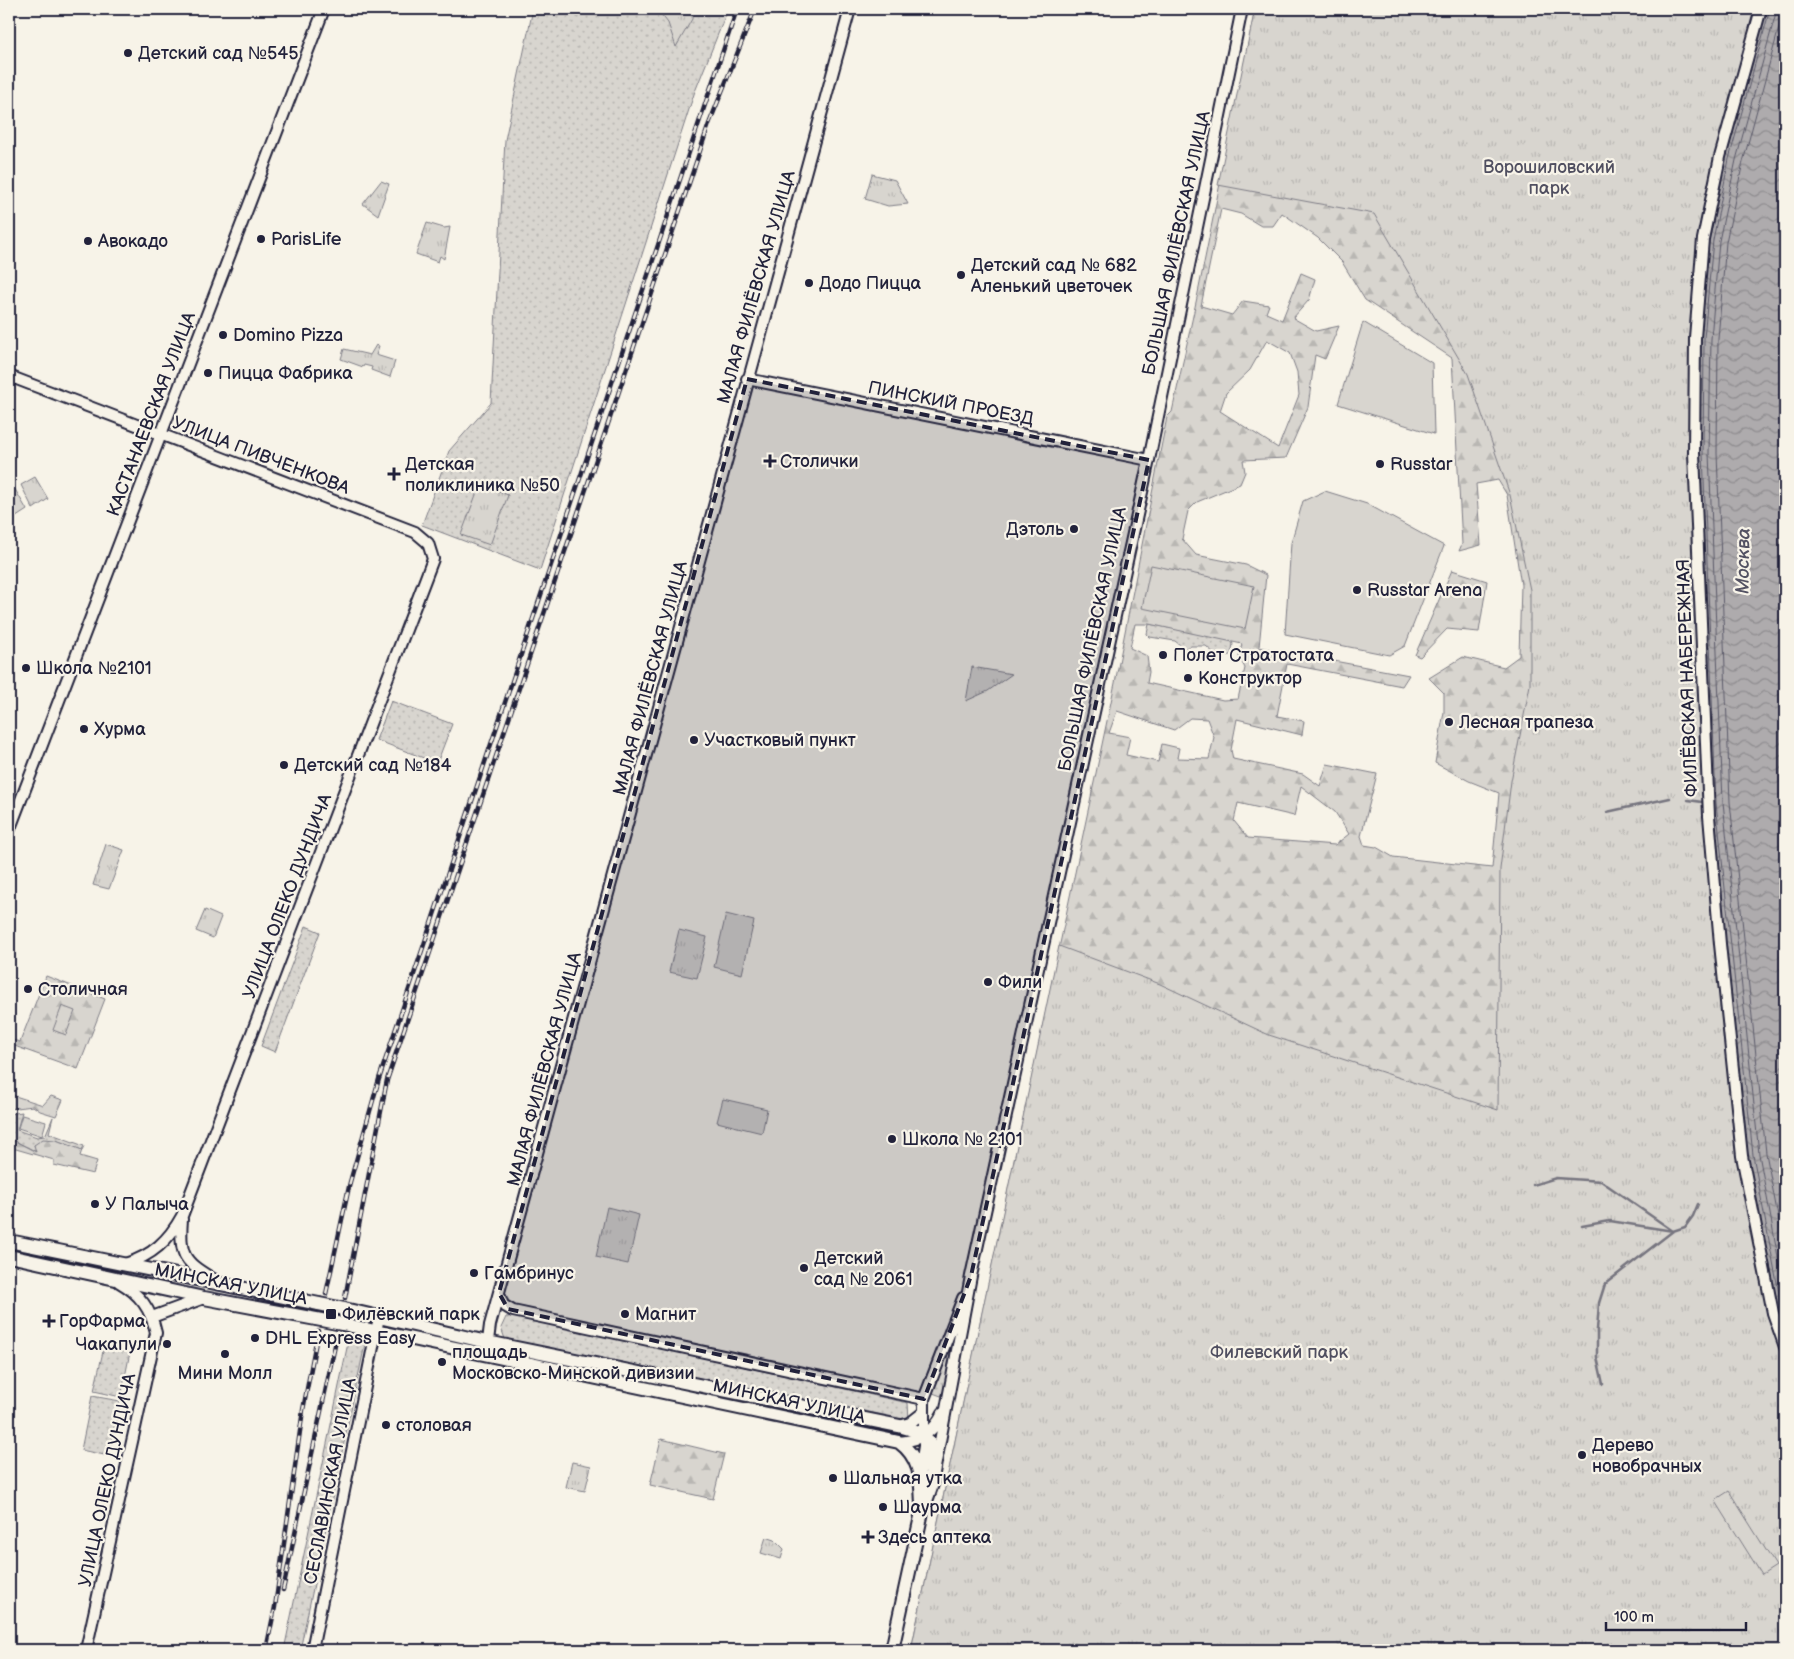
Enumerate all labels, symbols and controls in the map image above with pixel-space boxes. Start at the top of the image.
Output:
place label: Детский сад №545 [138,43,299,64]
marker: Детский сад №545 [122,47,134,59]
street label: БОЛЬШАЯ ФИЛЁВСКАЯ УЛИЦА [1137,109,1215,377]
park label: Ворошиловский парк [1483,157,1615,199]
street label: МАЛАЯ ФИЛЁВСКАЯ УЛИЦА [712,168,800,406]
place label: ParisLife [271,229,342,250]
place label: Авокадо [97,231,168,252]
marker: ParisLife [255,233,267,245]
marker: Авокадо [82,235,94,247]
place label: Детский сад № 682 Аленький цветочек [970,255,1137,297]
marker: Детский сад № 682 Аленький цветочек [955,269,967,281]
place label: Додо Пицца [819,273,922,294]
marker: Додо Пицца [803,277,815,289]
street label: КАСТАНАЕВСКАЯ УЛИЦА [103,309,200,519]
place label: Domino Pizza [233,325,343,346]
marker: Domino Pizza [217,329,229,341]
place label: Пицца Фабрика [218,363,353,384]
marker: Пицца Фабрика [202,367,214,379]
street label: ПИНСКИЙ ПРОЕЗД [866,377,1036,430]
street label: УЛИЦА ПИВЧЕНКОВА [169,412,352,499]
place label: Столички [780,451,859,472]
place label: Детская поликлиника №50 [405,454,560,496]
place label: Russtar [1390,454,1453,475]
marker: Столички [764,455,776,467]
marker: Russtar [1374,458,1386,470]
marker: Детская поликлиника №50 [387,467,401,481]
street label: БОЛЬШАЯ ФИЛЁВСКАЯ УЛИЦА [1053,505,1131,773]
place label: Дэтоль [1006,519,1064,540]
marker: Дэтоль [1068,523,1080,535]
water label: Москва [1731,528,1756,594]
street label: МАЛАЯ ФИЛЁВСКАЯ УЛИЦА [608,558,692,797]
street label: ФИЛЁВСКАЯ НАБЕРЕЖНАЯ [1672,558,1702,798]
place label: Russtar Arena [1367,580,1482,601]
marker: Russtar Arena [1351,584,1363,596]
place label: Полет Стратостата [1173,645,1334,666]
marker: Полет Стратостата [1157,649,1169,661]
place label: Школа №2101 [36,658,152,679]
marker: Школа №2101 [20,662,32,674]
place label: Конструктор [1198,668,1302,689]
marker: Конструктор [1182,672,1194,684]
place label: Лесная трапеза [1458,712,1594,733]
marker: Лесная трапеза [1443,716,1455,728]
place label: Хурма [94,719,146,740]
marker: Хурма [78,723,90,735]
place label: Участковый пункт [704,730,857,751]
marker: Участковый пункт [688,734,700,746]
place label: Детский сад №184 [294,755,451,776]
marker: Детский сад №184 [278,759,290,771]
street label: УЛИЦА ОЛЕКО ДУНДИЧА [239,791,336,1002]
street label: МАЛАЯ ФИЛЁВСКАЯ УЛИЦА [502,949,586,1188]
place label: Фили [998,972,1042,993]
marker: Фили [982,976,994,988]
place label: Столичная [38,979,128,1000]
marker: Столичная [22,983,34,995]
place label: Школа № 2101 [902,1129,1023,1150]
marker: Школа № 2101 [886,1133,898,1145]
place label: У Палыча [105,1194,189,1215]
marker: У Палыча [89,1198,101,1210]
place label: Детский сад № 2061 [814,1248,913,1290]
street label: МИНСКАЯ УЛИЦА [153,1259,309,1310]
marker: Детский сад № 2061 [798,1262,810,1274]
place label: Гамбринус [484,1263,574,1284]
marker: Гамбринус [468,1267,480,1279]
place label: Филёвский парк [342,1304,480,1325]
place label: Магнит [635,1304,697,1325]
marker: Филёвский парк [324,1307,338,1321]
marker: Магнит [619,1308,631,1320]
place label: ГорФарма [59,1311,146,1332]
marker: ГорФарма [43,1315,55,1327]
place label: DHL Express Easy [265,1328,417,1349]
marker: DHL Express Easy [249,1332,261,1344]
place label: Чакапули [75,1334,157,1355]
marker: Чакапули [161,1338,173,1350]
place label: площадь Московско-Минской дивизии [452,1342,695,1384]
park label: Филевский парк [1210,1342,1348,1363]
marker: Мини Молл [219,1348,231,1360]
marker: площадь Московско-Минской дивизии [436,1356,448,1368]
place label: Мини Молл [178,1363,272,1384]
street label: УЛИЦА ОЛЕКО ДУНДИЧА [75,1371,140,1589]
street label: МИНСКАЯ УЛИЦА [711,1375,867,1428]
street label: СЕСЛАВИНСКАЯ УЛИЦА [300,1376,361,1586]
place label: столовая [396,1415,472,1436]
marker: столовая [380,1419,392,1431]
place label: Дерево новобрачных [1592,1435,1702,1477]
marker: Дерево новобрачных [1576,1449,1588,1461]
place label: Шальная утка [843,1468,963,1489]
marker: Шальная утка [827,1472,839,1484]
place label: Шаурма [893,1497,962,1518]
marker: Шаурма [877,1501,889,1513]
place label: Здесь аптека [878,1527,992,1548]
marker: Здесь аптека [862,1531,874,1543]
scale bar [1606,1599,1746,1631]
text: 100 m [1614,1608,1654,1627]

